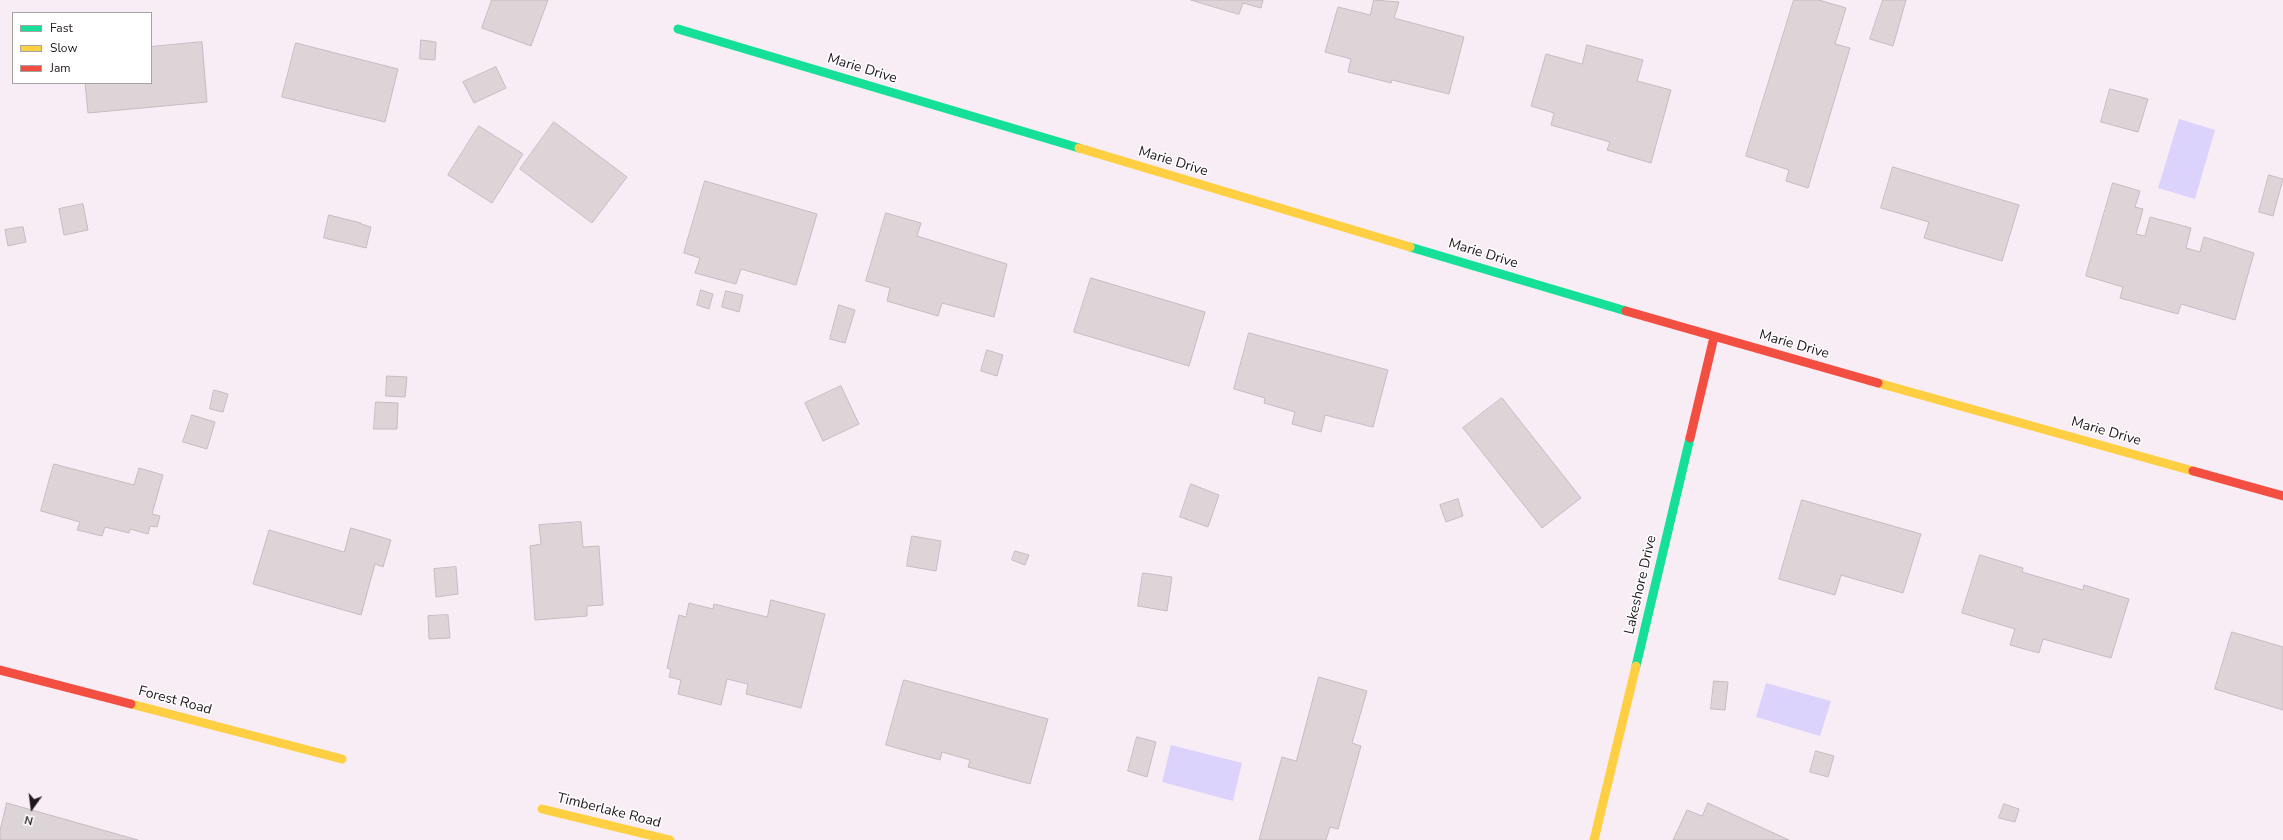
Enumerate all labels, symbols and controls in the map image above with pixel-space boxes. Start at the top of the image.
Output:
legend [12,12,152,84]
text: Fast [50,20,73,36]
text: Slow [50,40,78,56]
street label: Marie Drive [825,50,899,88]
text: Jam [50,60,71,76]
street label: Marie Drive [1136,143,1210,181]
street label: Marie Drive [1446,235,1520,273]
street label: Marie Drive [1757,327,1831,363]
street label: Marie Drive [2069,414,2143,450]
street label: Lakeshore Drive [1621,534,1661,636]
street label: Forest Road [136,683,214,719]
north arrow [12,788,52,828]
street label: Timberlake Road [555,790,663,832]
text: N [23,812,35,828]

